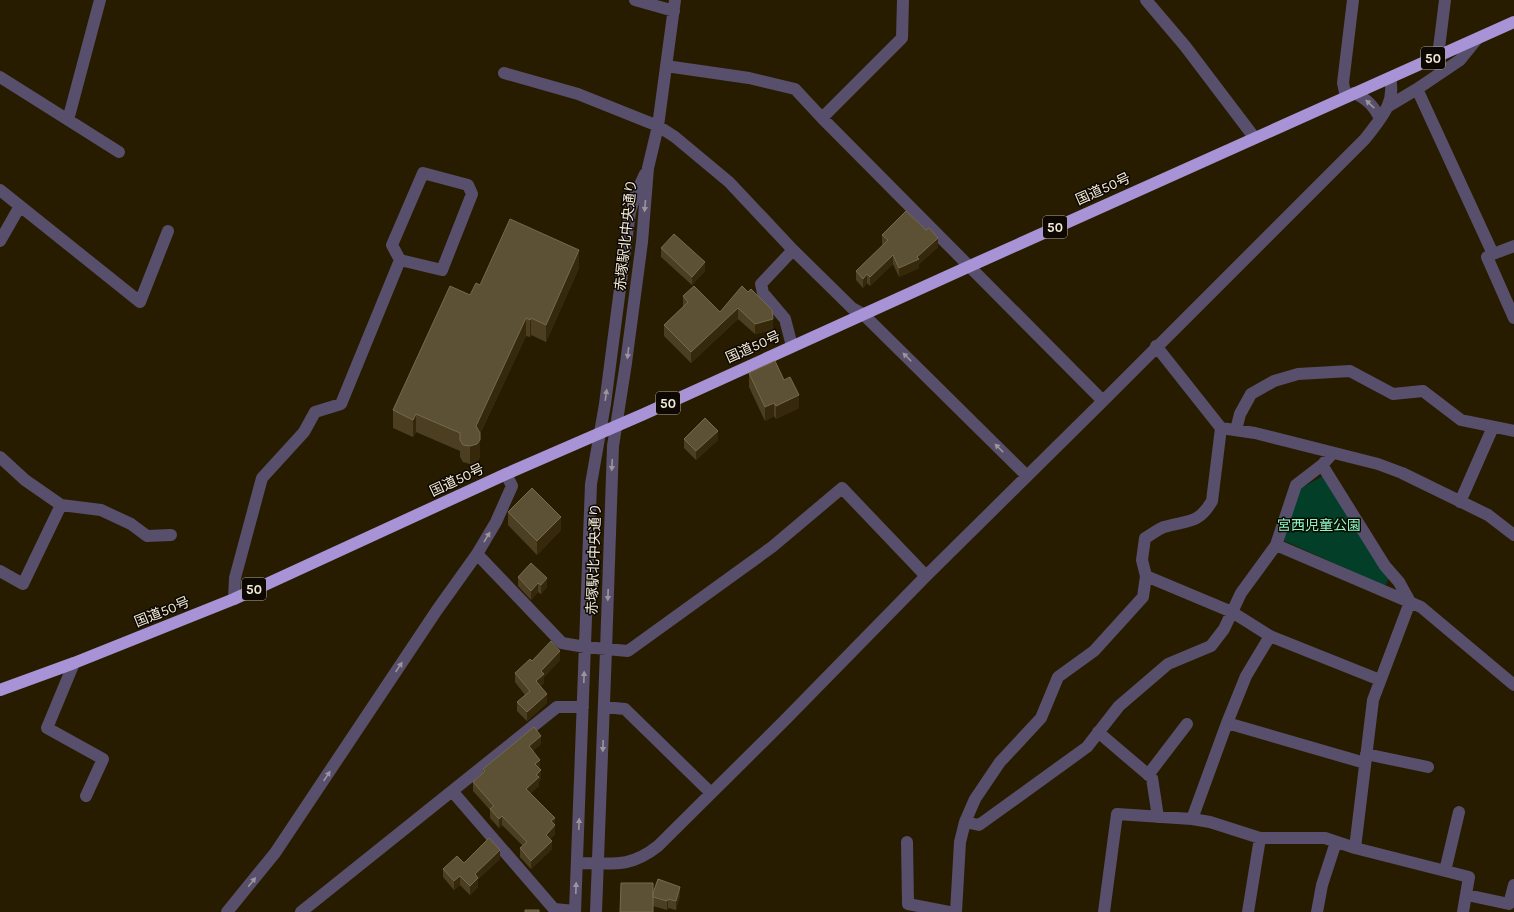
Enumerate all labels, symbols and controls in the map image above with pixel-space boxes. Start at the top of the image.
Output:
road number: 50 [1421,47,1445,69]
one-way arrow [1365,99,1375,108]
street label: 国道50号 [1073,169,1133,209]
street label: 赤塚駅北中央通り [612,178,640,292]
one-way arrow [642,200,649,212]
road number: 50 [1043,216,1067,238]
street label: 国道50号 [723,327,783,367]
one-way arrow [625,347,631,359]
one-way arrow [902,352,912,362]
one-way arrow [603,388,609,401]
road number: 50 [656,392,680,414]
one-way arrow [994,443,1004,453]
one-way arrow [608,459,615,471]
street label: 国道50号 [427,460,487,500]
street label: 赤塚駅北中央通り [584,503,604,615]
park label: 宮西児童公園 [1277,517,1361,534]
one-way arrow [484,531,491,543]
road number: 50 [242,578,266,600]
one-way arrow [605,589,611,602]
street label: 国道50号 [132,593,192,631]
one-way arrow [395,662,403,673]
one-way arrow [581,670,587,683]
one-way arrow [599,740,606,752]
one-way arrow [323,770,330,781]
one-way arrow [575,818,582,830]
one-way arrow [247,876,256,887]
one-way arrow [573,881,579,894]

